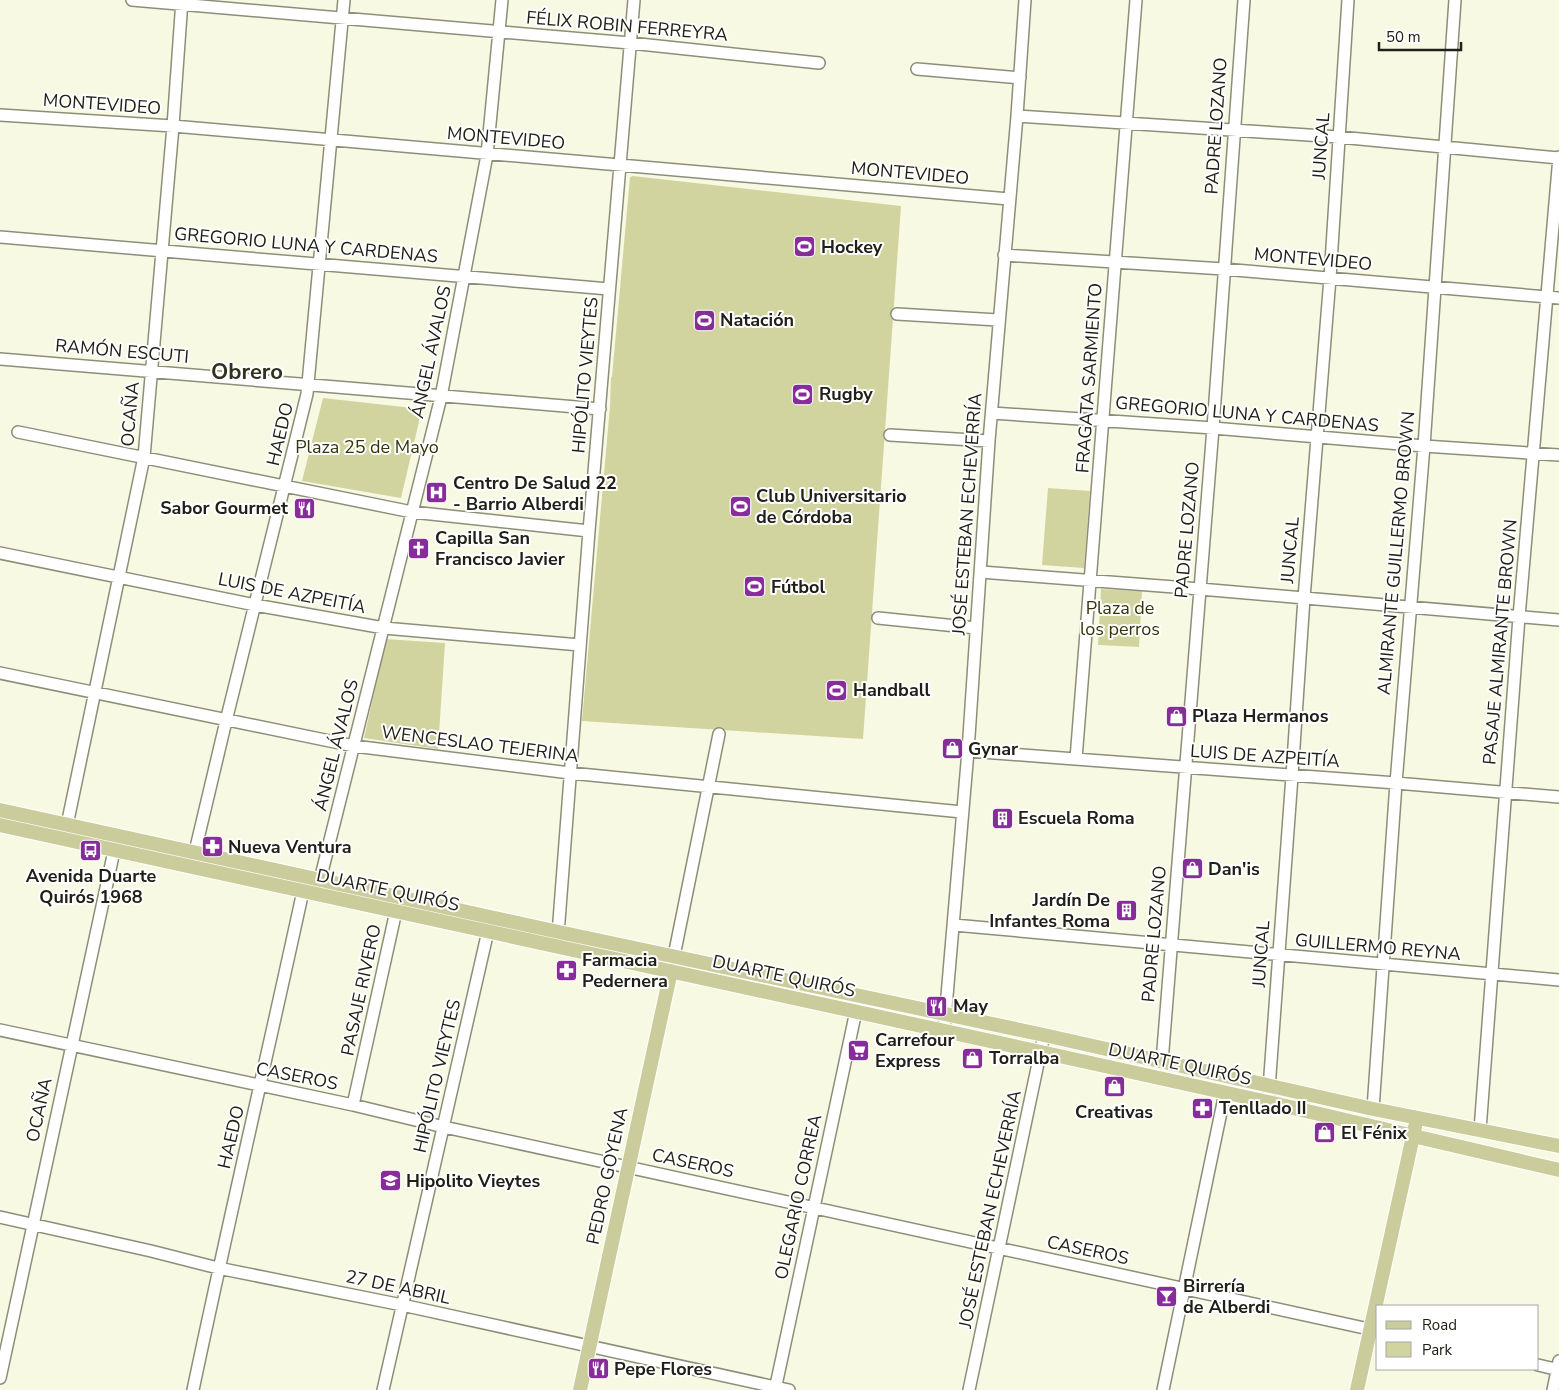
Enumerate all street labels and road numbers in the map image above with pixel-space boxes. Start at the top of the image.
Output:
street label: FÉLIX ROBIN FERREYRA [525,5,729,47]
street label: PADRE LOZANO [1199,57,1233,195]
street label: MONTEVIDEO [42,88,162,120]
street label: JUNCAL [1307,112,1335,181]
street label: MONTEVIDEO [446,121,566,155]
street label: MONTEVIDEO [850,156,970,190]
street label: GREGORIO LUNA Y CARDENAS [173,222,439,268]
street label: MONTEVIDEO [1253,242,1373,276]
street label: FRAGATA SARMIENTO [1070,282,1108,474]
street label: ÁNGEL ÁVALOS [405,283,457,421]
street label: HIPÓLITO VIEYTES [566,296,604,454]
street label: RAMÓN ESCUTI [54,333,190,369]
street label: OCAÑA [115,380,145,448]
street label: GREGORIO LUNA Y CARDENAS [1114,391,1380,437]
street label: JOSÉ ESTEBAN ECHEVERRÍA [946,392,987,637]
street label: HAEDO [261,400,299,468]
street label: ALMIRANTE GUILLERMO BROWN [1372,410,1420,696]
street label: PADRE LOZANO [1169,461,1205,599]
street label: JUNCAL [1275,515,1305,585]
street label: PASAJE ALMIRANTE BROWN [1477,518,1523,766]
street label: LUIS DE AZPEITÍA [216,567,368,619]
street label: ÁNGEL ÁVALOS [308,677,364,813]
street label: WENCESLAO TEJERINA [380,720,580,768]
street label: LUIS DE AZPEITÍA [1189,739,1341,773]
street label: DUARTE QUIRÓS [314,863,462,917]
street label: PADRE LOZANO [1136,865,1172,1003]
street label: JUNCAL [1247,920,1275,989]
street label: PASAJE RIVERO [335,922,387,1058]
street label: GUILLERMO REYNA [1294,928,1462,966]
street label: DUARTE QUIRÓS [710,949,858,1003]
street label: HIPÓLITO VIEYTES [408,997,466,1155]
street label: DUARTE QUIRÓS [1106,1037,1254,1091]
street label: CASEROS [254,1056,340,1096]
street label: OCAÑA [20,1076,58,1144]
street label: JOSÉ ESTEBAN ECHEVERRÍA [953,1088,1027,1331]
street label: HAEDO [212,1103,250,1171]
street label: PEDRO GOYENA [581,1105,633,1247]
street label: OLEGARIO CORREA [769,1112,827,1282]
street label: CASEROS [650,1143,736,1183]
street label: CASEROS [1045,1230,1131,1270]
street label: 27 DE ABRIL [343,1264,453,1310]

